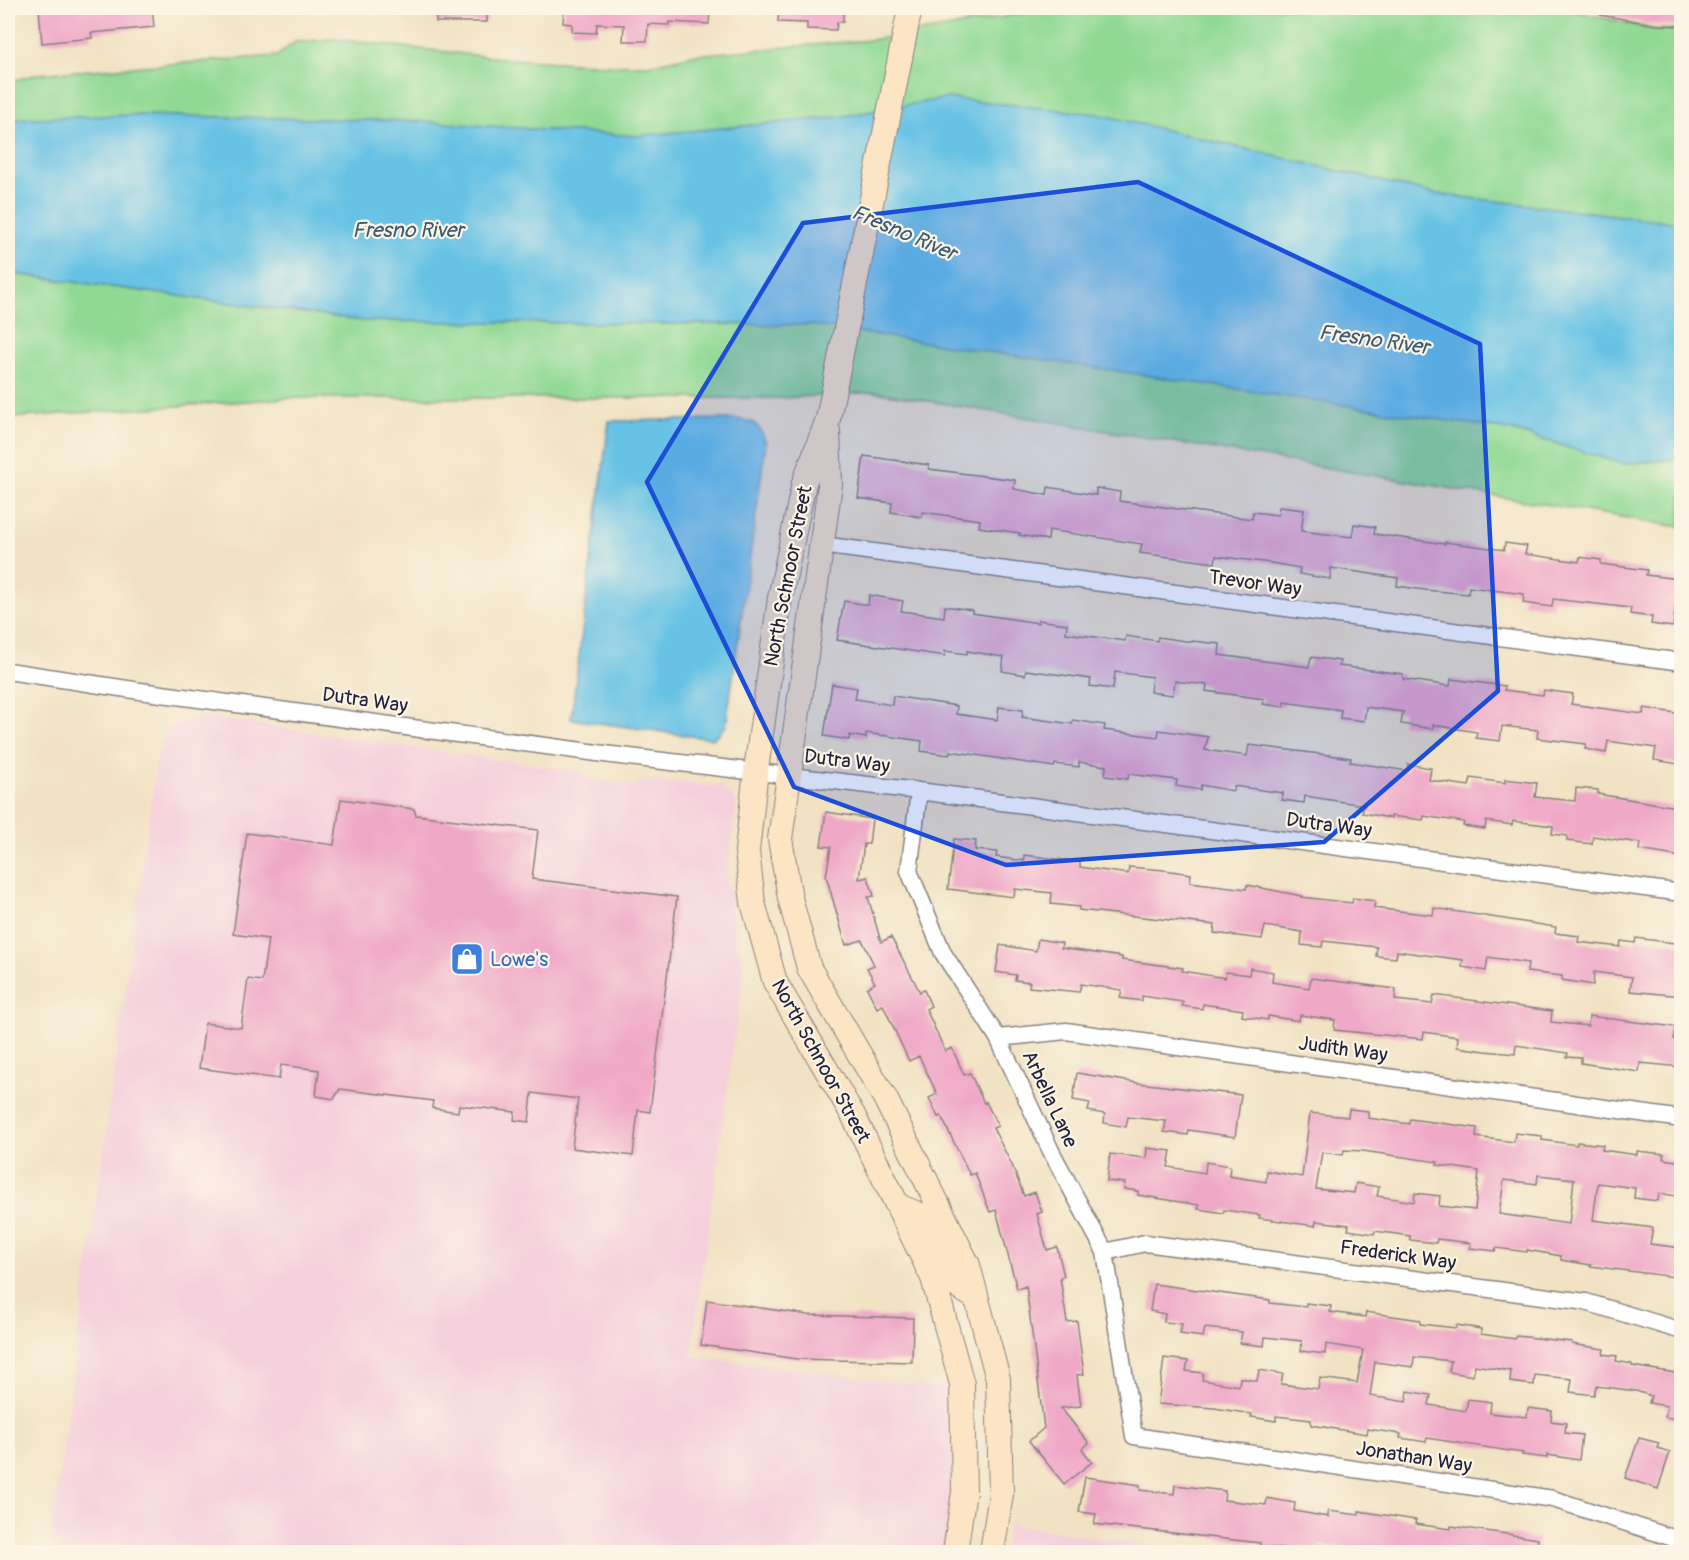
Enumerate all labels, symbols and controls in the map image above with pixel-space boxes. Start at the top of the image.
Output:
water label: Fresno River [847,199,963,268]
water label: Fresno River [352,217,466,244]
water label: Fresno River [1317,319,1434,361]
street label: North Schnoor Street [758,483,818,668]
street label: Trevor Way [1207,564,1303,602]
street label: Dutra Way [321,682,410,718]
street label: Dutra Way [803,743,892,779]
street label: Dutra Way [1285,807,1374,843]
shop icon: Lowe's [449,941,485,977]
place label: Lowe's [490,947,548,972]
street label: North Schnoor Street [766,975,877,1148]
street label: Judith Way [1297,1030,1390,1068]
street label: Arbella Lane [1017,1047,1083,1152]
street label: Frederick Way [1338,1234,1458,1276]
street label: Jonathan Way [1354,1436,1474,1479]

